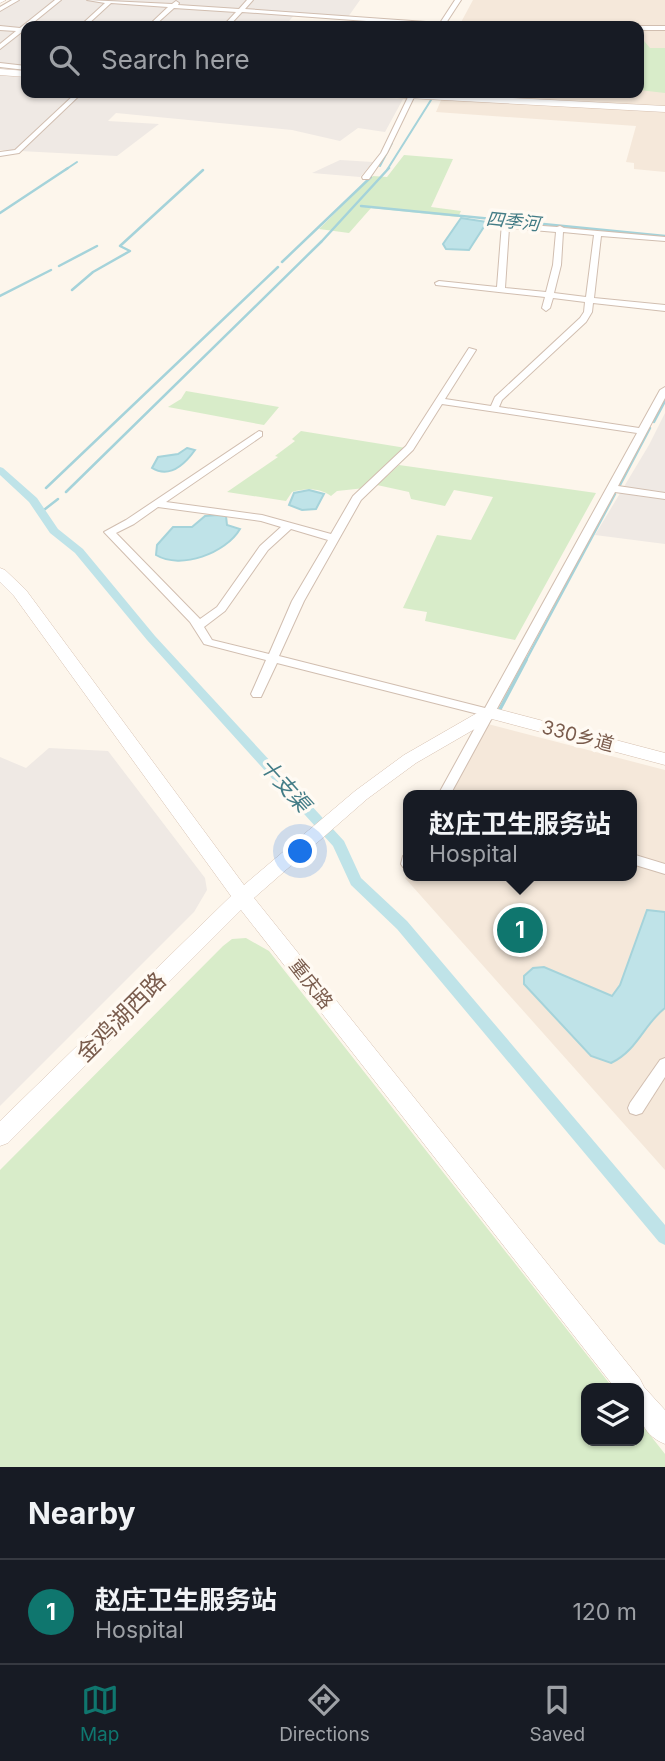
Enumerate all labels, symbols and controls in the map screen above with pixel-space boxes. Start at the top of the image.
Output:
search box [21,21,644,98]
icon: search [45,41,83,79]
text: Search here [101,44,250,75]
water label: 四季河 [485,208,544,235]
street label: 330乡道 [540,715,616,757]
water label: 十支渠 [255,753,317,819]
popup [403,790,637,881]
text: 赵庄卫生服务站 [429,808,611,839]
your location [283,834,317,868]
text: Hospital [429,840,518,868]
pin: 1 [497,904,543,956]
street label: 重庆路 [284,954,338,1014]
street label: 金鸡湖西路 [70,966,172,1068]
map controls [581,1383,644,1446]
button: layers [581,1383,644,1446]
text: Nearby [28,1495,136,1531]
text: 赵庄卫生服务站 [95,1584,277,1615]
text: 1 [46,1598,56,1626]
text: 120 m [572,1598,637,1626]
text: Hospital [95,1616,184,1644]
tab: Map [80,1681,119,1746]
tab: Directions [279,1681,370,1746]
tab: Saved [529,1681,585,1746]

